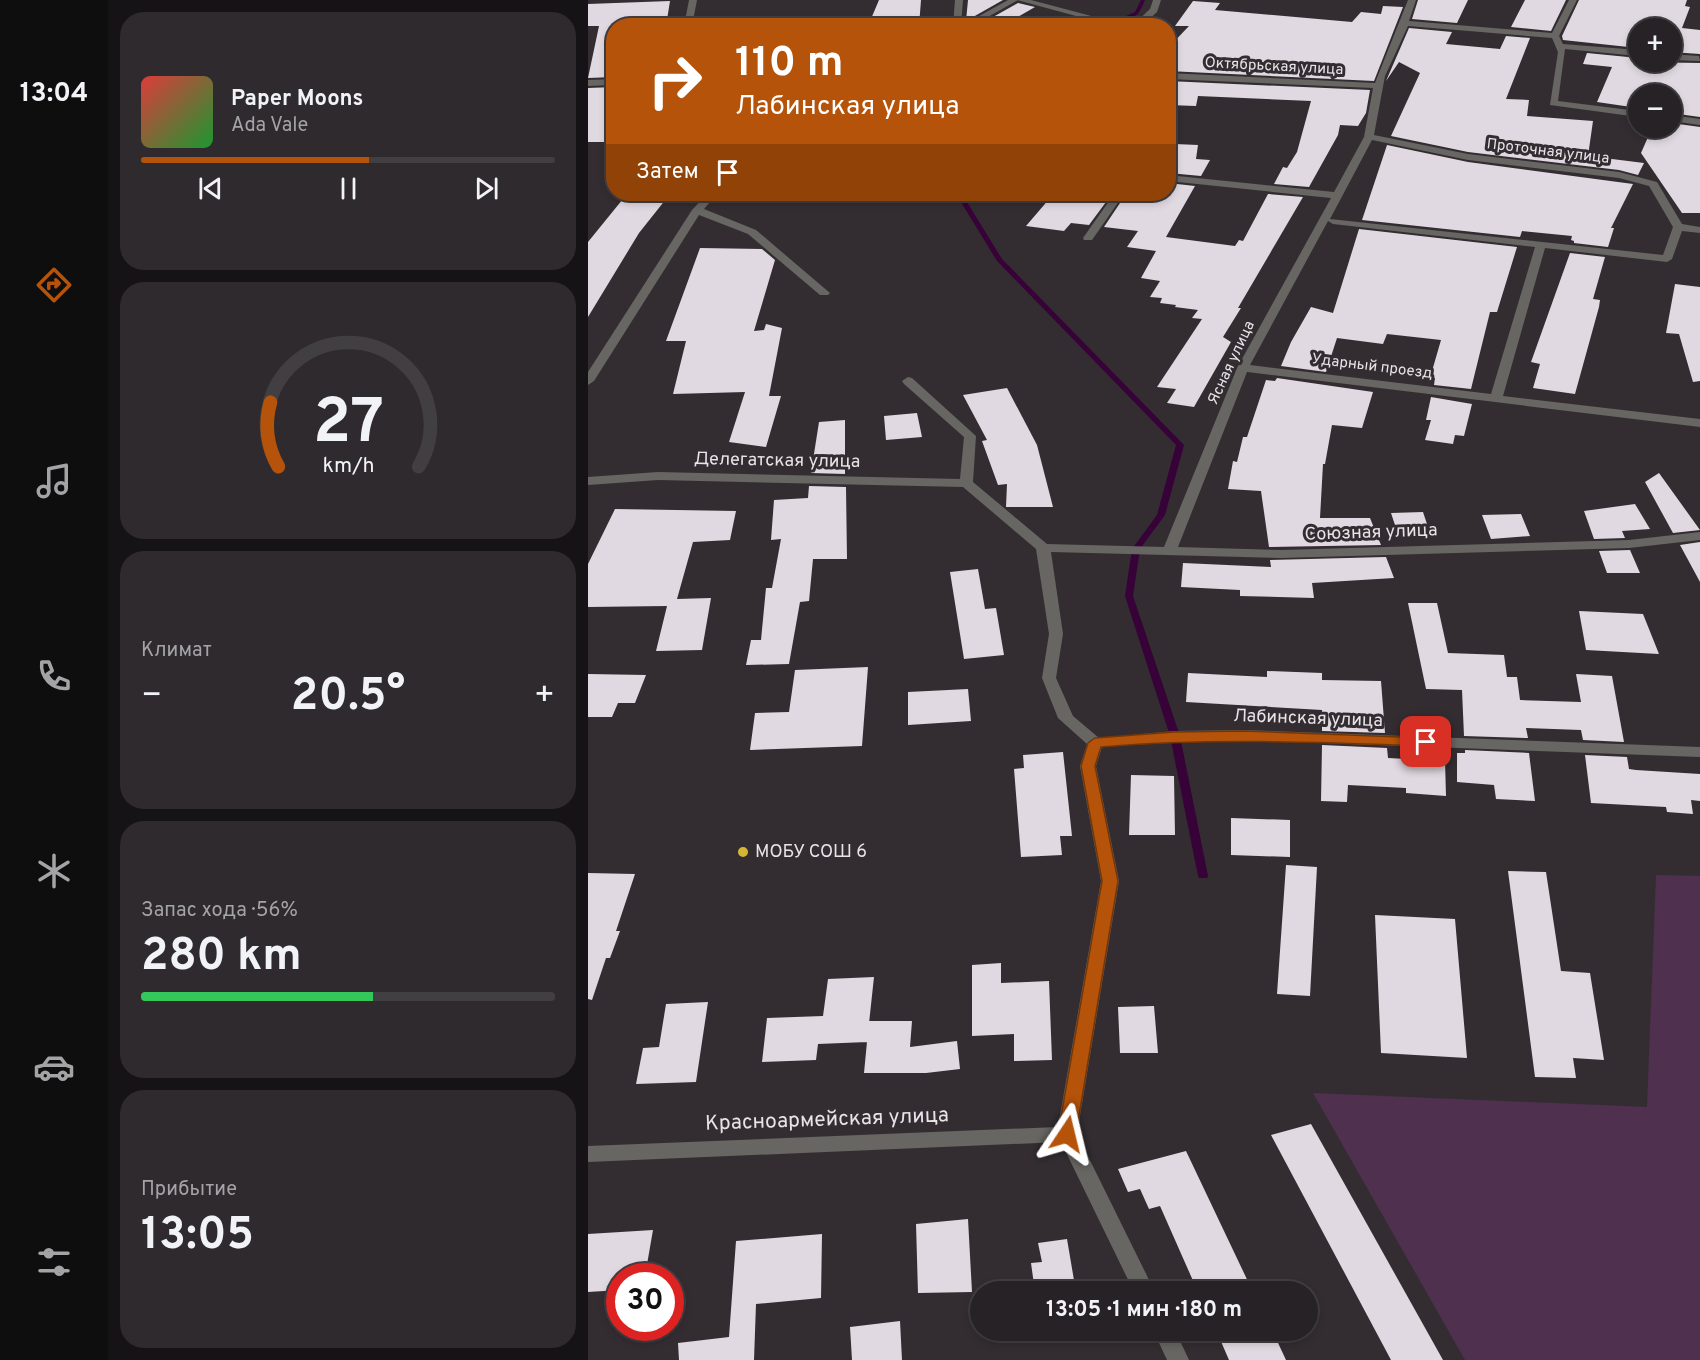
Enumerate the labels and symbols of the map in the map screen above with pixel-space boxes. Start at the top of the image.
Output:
street label: Октябрьская улица [1204,54,1344,80]
street label: Проточная улица [1486,135,1610,169]
street label: Ясная улица [1204,318,1260,408]
street label: Ударный проезд [1310,350,1434,384]
street label: Делегатская улица [694,448,860,474]
street label: Союзная улица [1304,519,1438,547]
street label: Лабинская улица [1233,705,1383,733]
pin [1400,716,1451,767]
place label: МОБУ СОШ 6 [755,841,867,864]
marker: МОБУ СОШ 6 [736,845,750,859]
street label: Красноармейская улица [705,1102,949,1138]
position arrow [1035,1102,1099,1166]
speed limit sign: 30 [606,1263,684,1341]

